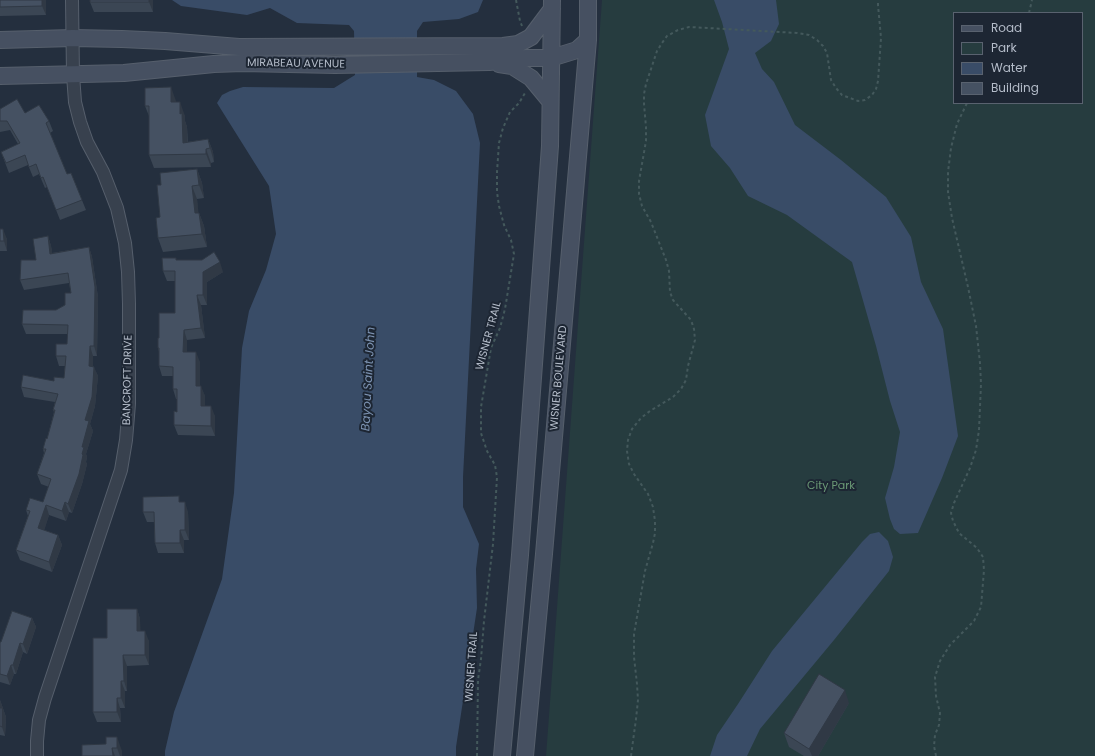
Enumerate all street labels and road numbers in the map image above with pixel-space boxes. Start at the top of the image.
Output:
street label: MIRABEAU AVENUE [247,57,345,71]
street label: WISNER TRAIL [474,300,504,372]
street label: WISNER BOULEVARD [548,325,570,431]
street label: BANCROFT DRIVE [121,335,135,425]
street label: WISNER TRAIL [463,631,481,703]

